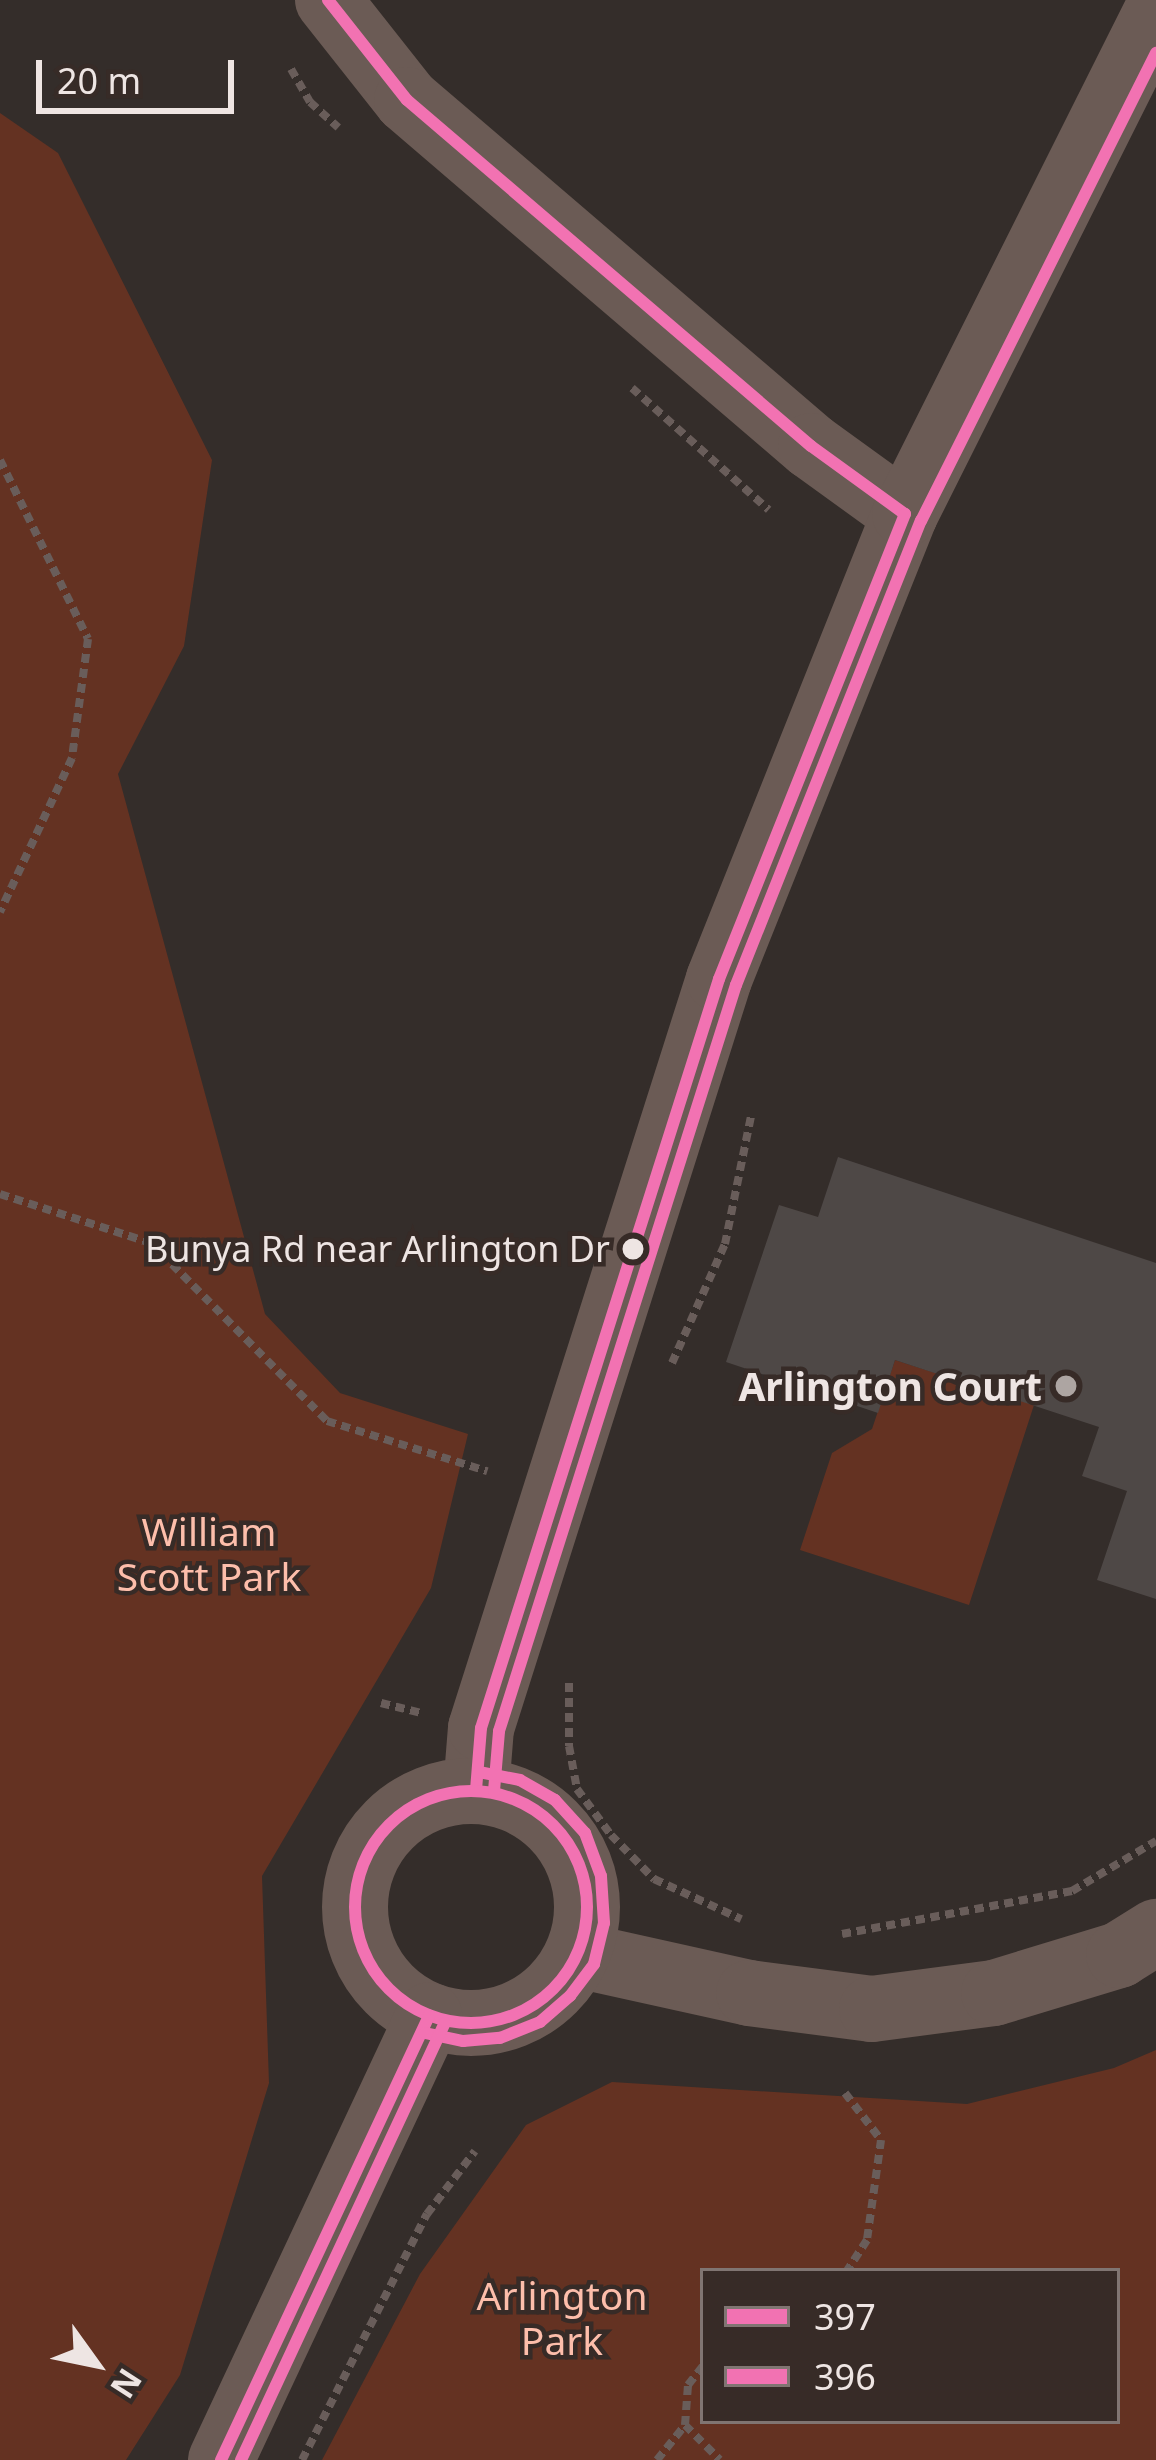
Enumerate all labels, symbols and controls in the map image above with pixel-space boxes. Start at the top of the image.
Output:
scale bar [42,36,240,110]
text: 20 m [57,56,141,105]
place label: Bunya Rd near Arlington Dr [145,1227,610,1271]
marker: Bunya Rd near Arlington Dr [622,1238,644,1260]
place label: Arlington Court [738,1363,1042,1409]
marker: Arlington Court [1053,1373,1079,1399]
park label: William Scott Park [117,1509,301,1600]
legend [700,2268,1120,2424]
park label: Arlington Park [476,2273,648,2364]
text: 397 [814,2292,876,2341]
north arrow [36,2304,156,2424]
text: 396 [814,2352,876,2401]
text: N [100,2360,153,2407]

